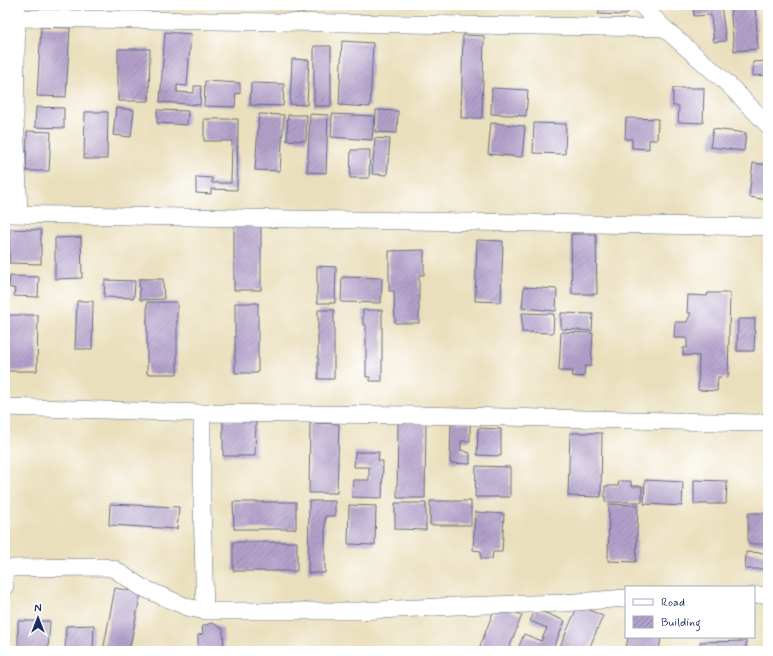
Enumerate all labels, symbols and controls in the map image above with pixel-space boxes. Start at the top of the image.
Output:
legend [625,586,755,638]
text: Road [661,595,685,611]
north arrow [18,598,58,638]
text: N [34,602,42,616]
text: Building [661,615,701,632]

